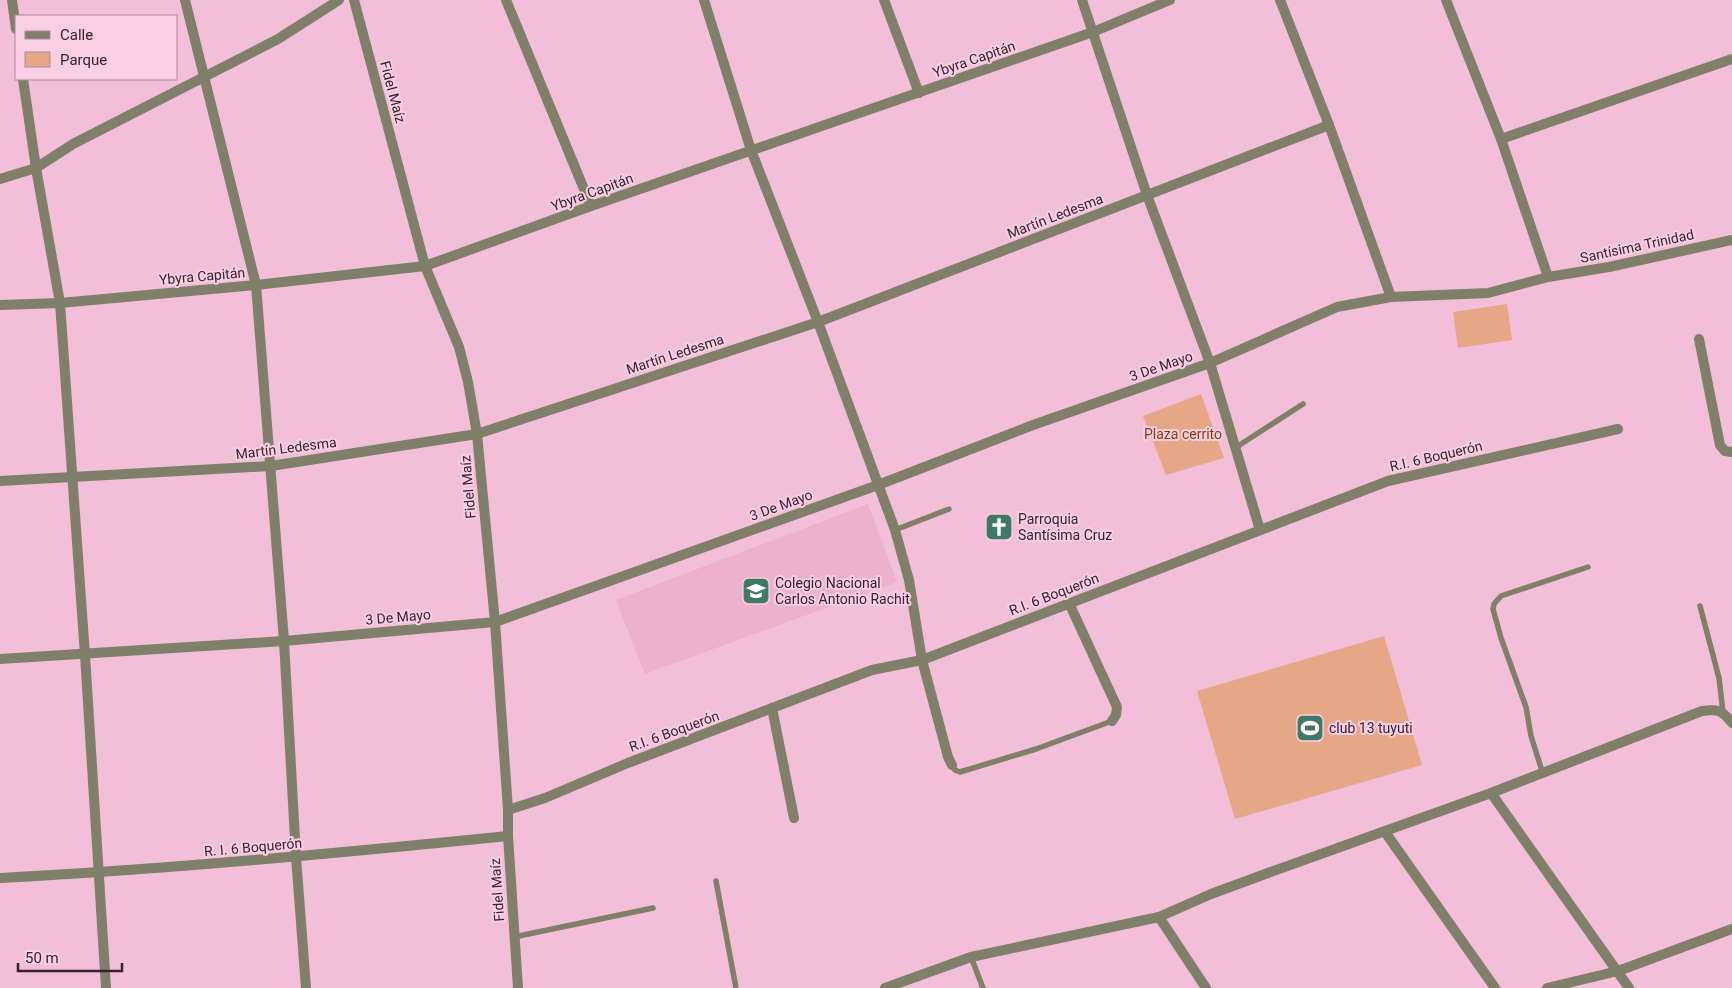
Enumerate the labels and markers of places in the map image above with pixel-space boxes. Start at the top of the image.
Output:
place label: Parroquia Santísima Cruz [1018,511,1112,543]
church icon: Parroquia Santísima Cruz [984,512,1014,542]
place label: Colegio Nacional Carlos Antonio Rachit [775,575,910,607]
school or university icon: Colegio Nacional Carlos Antonio Rachit [741,576,771,606]
sports icon: club 13 tuyuti [1295,713,1325,743]
place label: club 13 tuyuti [1329,720,1413,736]

